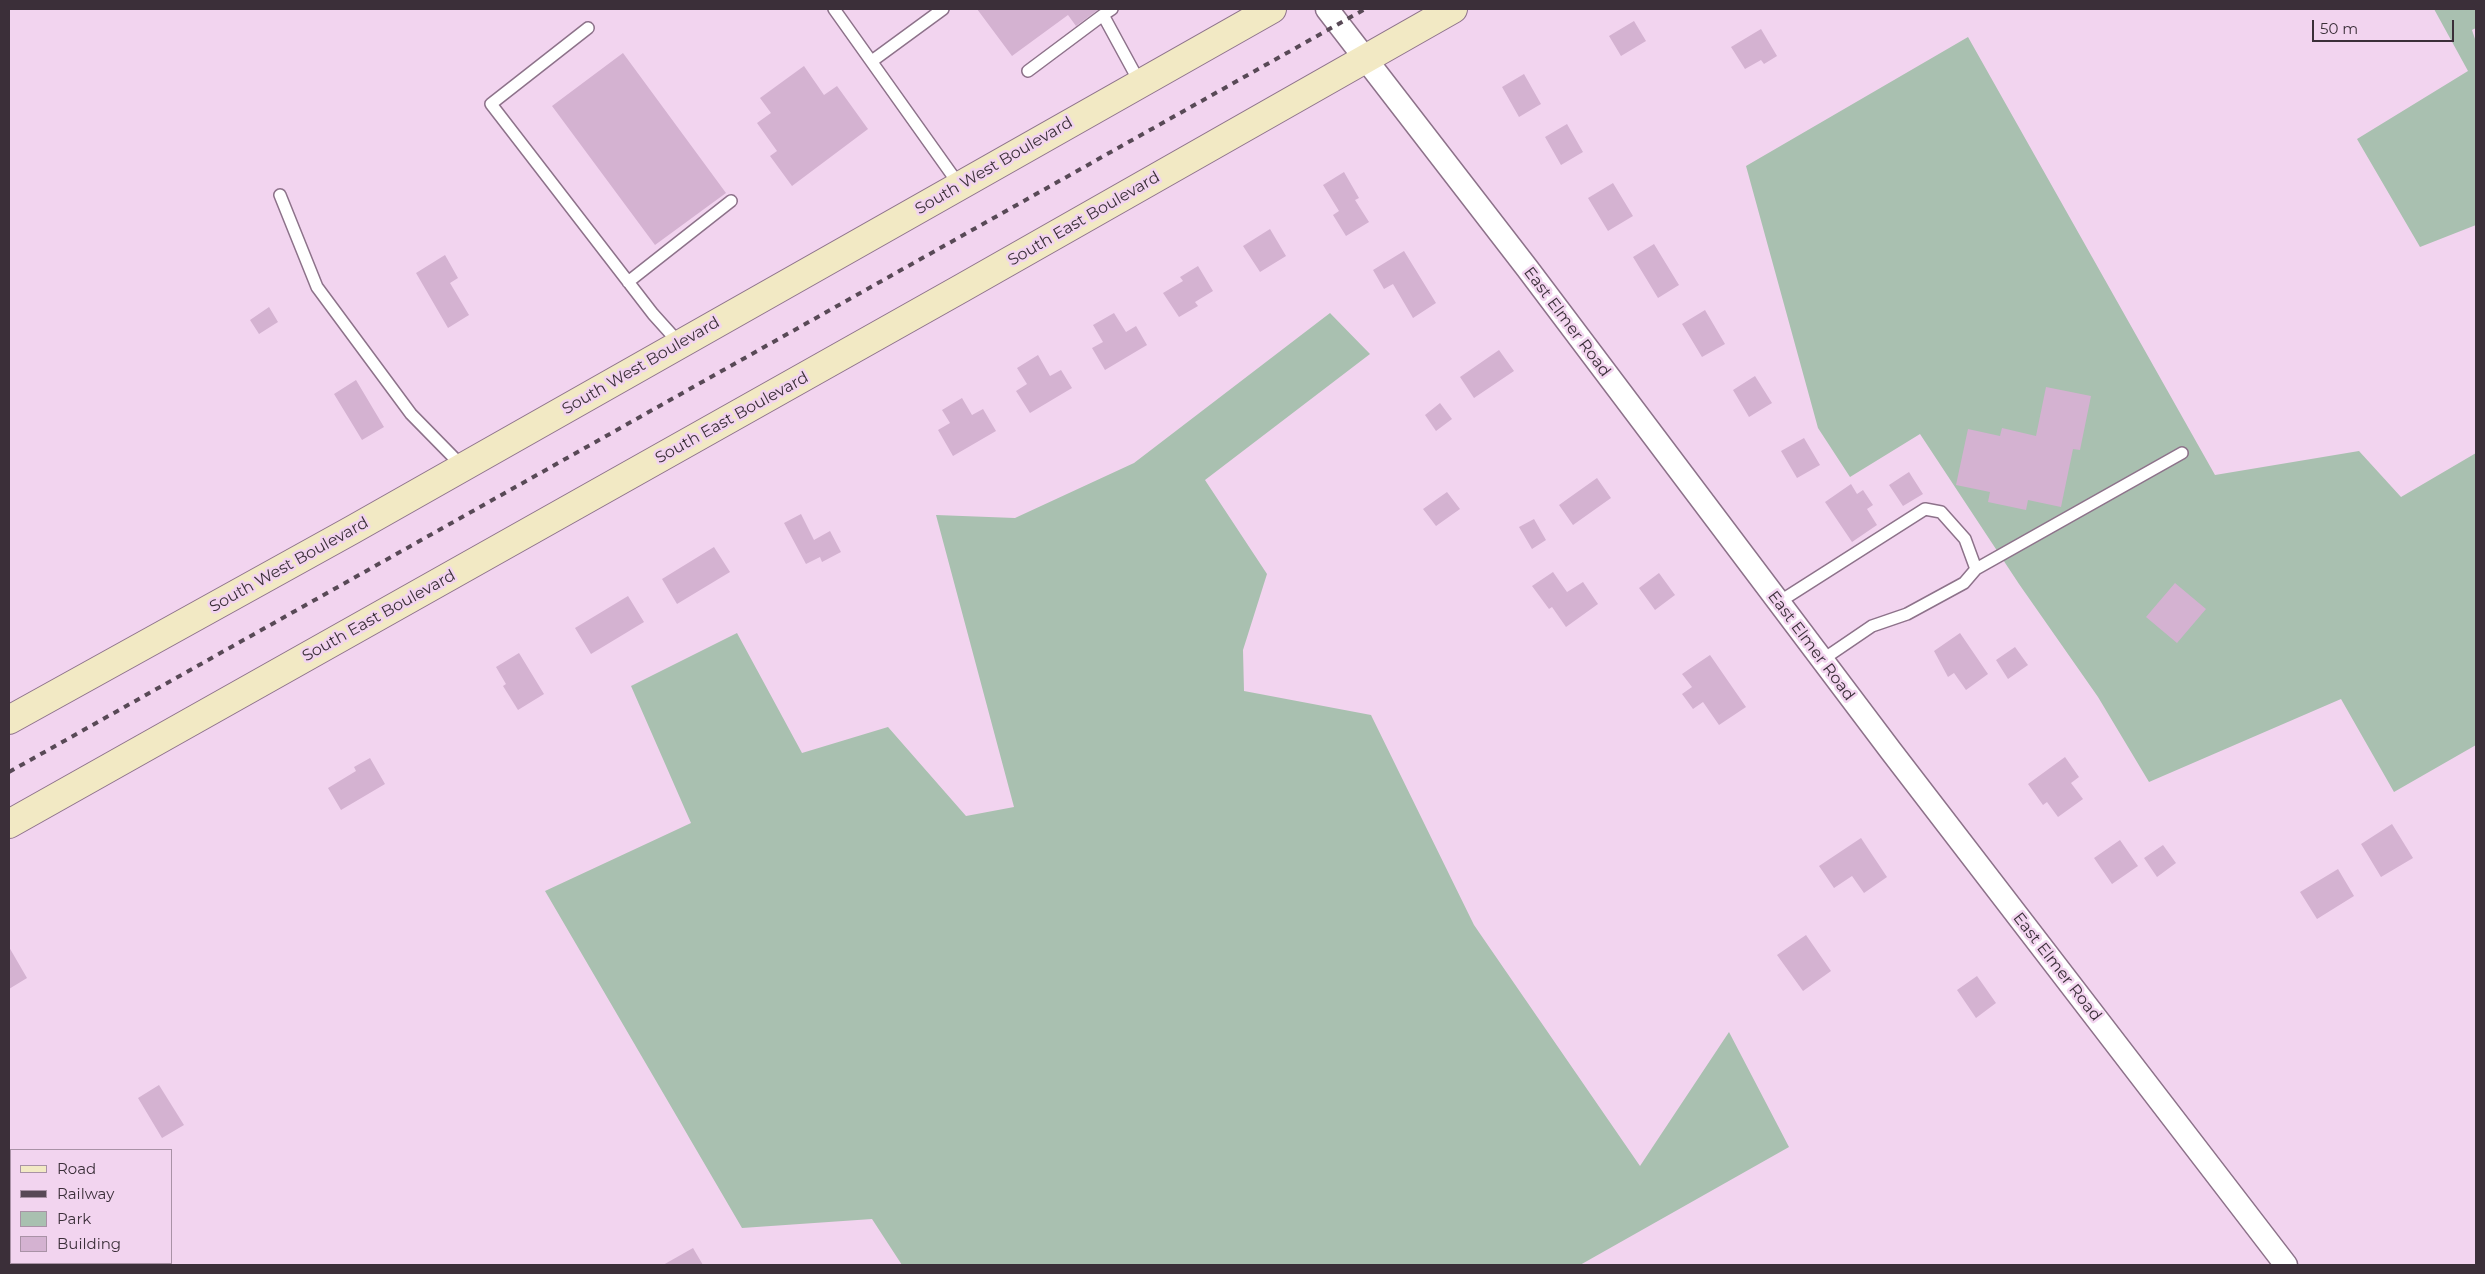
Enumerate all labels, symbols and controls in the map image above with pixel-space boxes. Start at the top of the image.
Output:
scale bar [2315,10,2458,42]
text: 50 m [2320,19,2358,38]
street label: South West Boulevard [912,113,1076,219]
street label: South East Boulevard [1005,168,1163,270]
street label: East Elmer Road [1519,263,1615,381]
street label: South West Boulevard [559,313,723,419]
street label: South East Boulevard [652,368,812,468]
street label: South West Boulevard [206,513,372,617]
street label: South East Boulevard [299,566,459,666]
street label: East Elmer Road [1763,587,1859,705]
street label: East Elmer Road [2009,909,2105,1025]
legend [10,1149,172,1264]
text: Road [57,1159,96,1178]
text: Railway [57,1184,114,1203]
text: Park [57,1209,91,1228]
text: Building [57,1234,121,1253]

